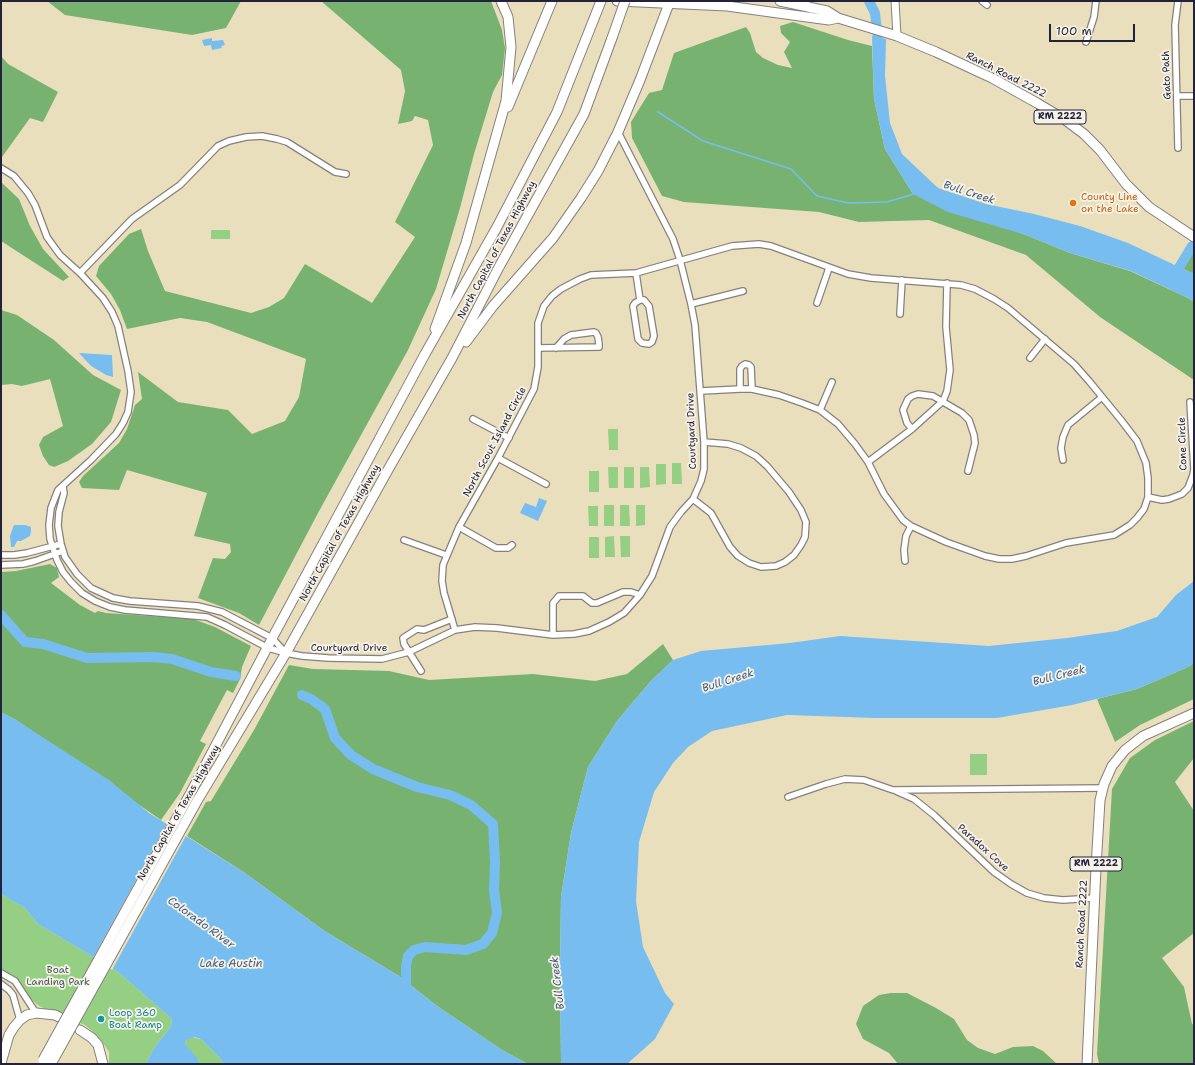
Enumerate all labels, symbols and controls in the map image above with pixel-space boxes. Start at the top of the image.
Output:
scale bar [1051,16,1137,42]
text: 100 m [1056,23,1092,39]
street label: Ranch Road 2222 [964,50,1048,100]
street label: Gato Path [1160,50,1174,100]
road number: RM 2222 [1034,110,1086,124]
water label: Bull Creek [942,178,996,208]
street label: North Capital of Texas Highway [455,179,539,321]
place label: County Line on the Lake [1081,191,1139,214]
marker: County Line on the Lake [1068,198,1078,208]
street label: North Scout Island Circle [461,385,529,499]
street label: Courtyard Drive [685,393,699,469]
street label: Cone Circle [1176,417,1190,471]
street label: North Capital of Texas Highway [297,462,383,604]
street label: Courtyard Drive [311,642,387,654]
water label: Bull Creek [1031,663,1087,689]
water label: Bull Creek [701,666,755,696]
street label: North Capital of Texas Highway [135,743,223,883]
street label: Paradox Cove [955,822,1011,874]
road number: RM 2222 [1070,857,1122,871]
street label: Ranch Road 2222 [1074,879,1090,969]
water label: Colorado River [165,894,237,952]
water label: Bull Creek [548,956,568,1010]
water label: Lake Austin [200,957,262,971]
park label: Boat Landing Park [26,964,90,988]
place label: Loop 360 Boat Ramp [109,1007,162,1030]
marker: Loop 360 Boat Ramp [96,1014,106,1024]

